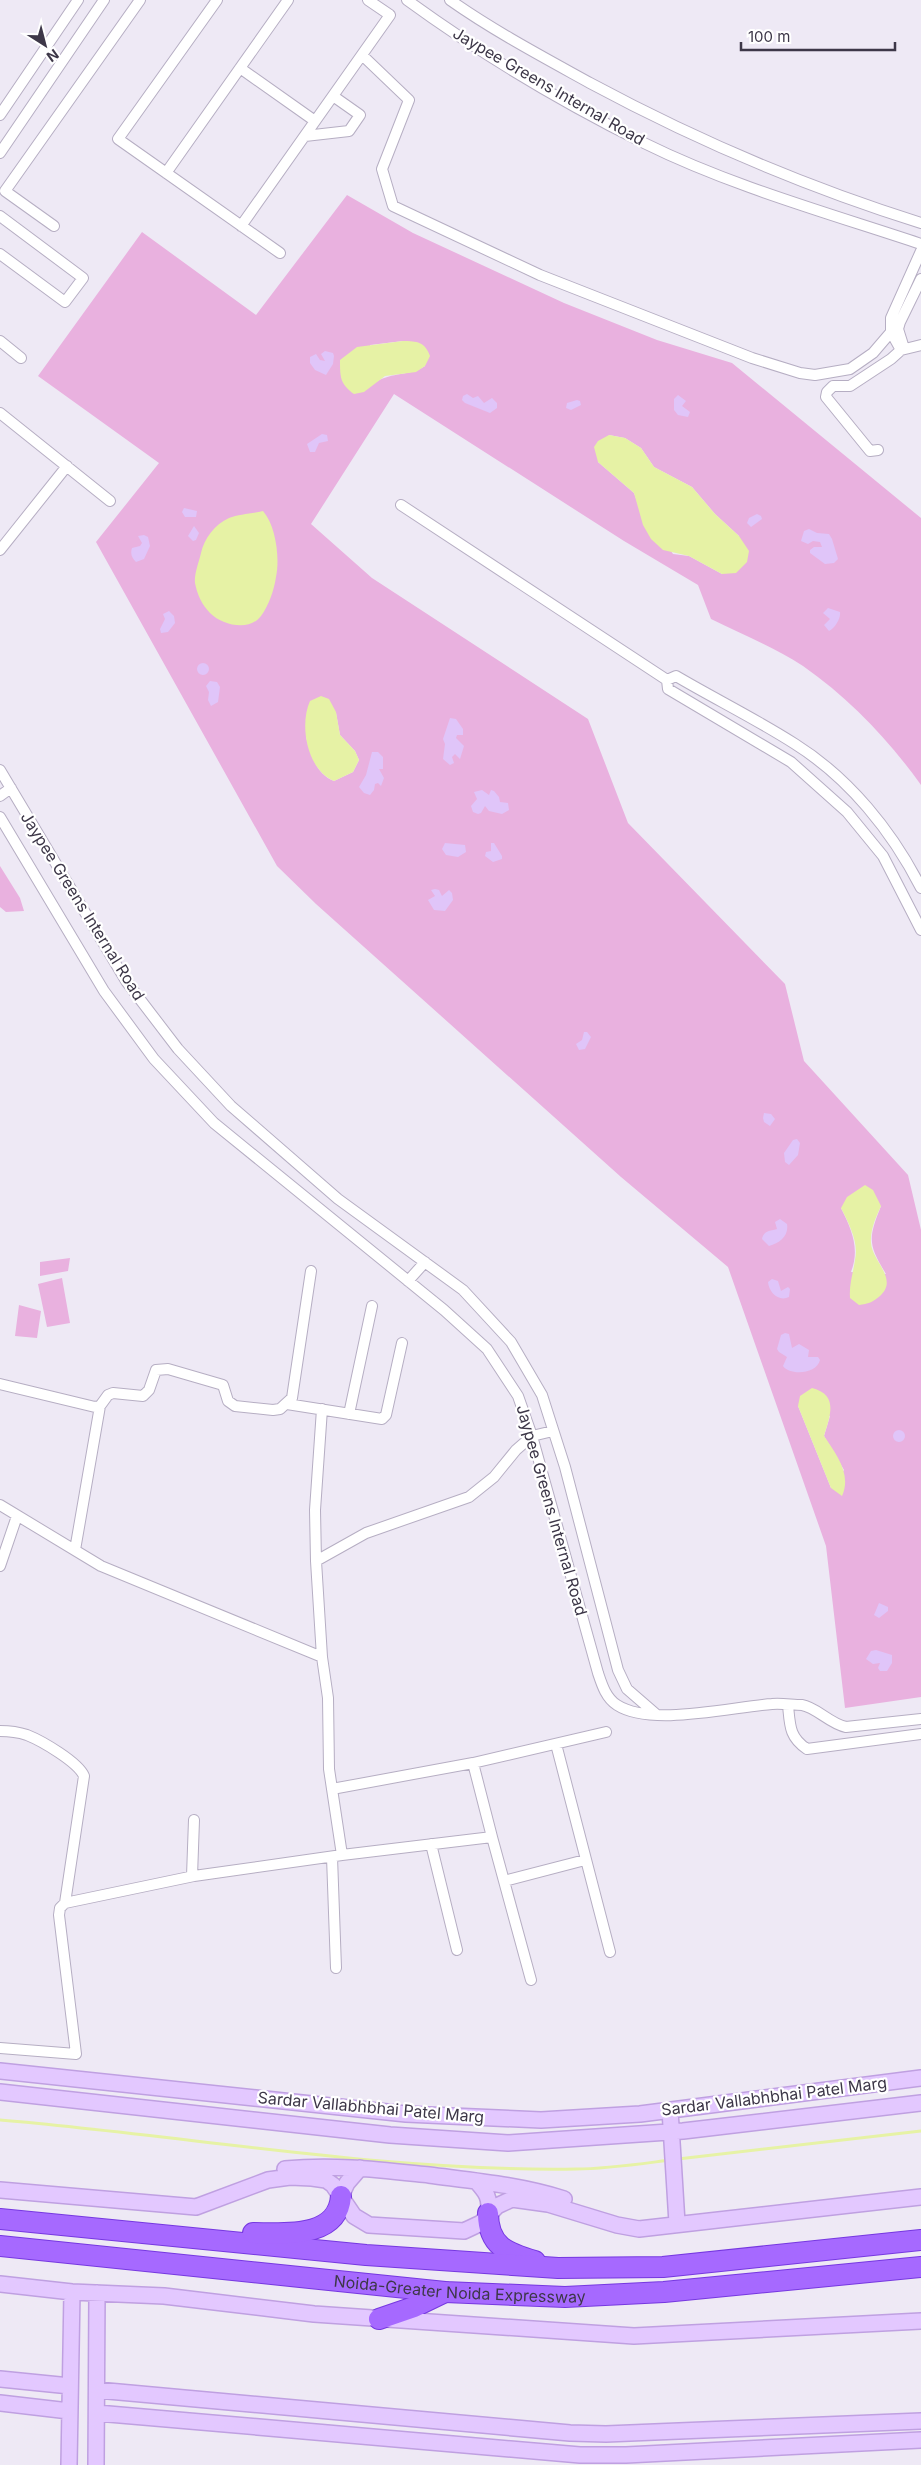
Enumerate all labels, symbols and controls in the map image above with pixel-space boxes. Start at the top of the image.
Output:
north arrow [20,20,70,70]
scale bar [741,20,895,52]
street label: Jaypee Greens Internal Road [449,23,649,149]
text: 100 m [748,27,790,46]
text: N [44,46,62,66]
street label: Jaypee Greens Internal Road [17,808,149,1004]
street label: Jaypee Greens Internal Road [512,1402,592,1618]
street label: Sardar Vallabhbhai Patel Marg [660,2072,888,2120]
street label: Sardar Vallabhbhai Patel Marg [257,2087,485,2127]
street label: Noida-Greater Noida Expressway [333,2271,586,2307]

